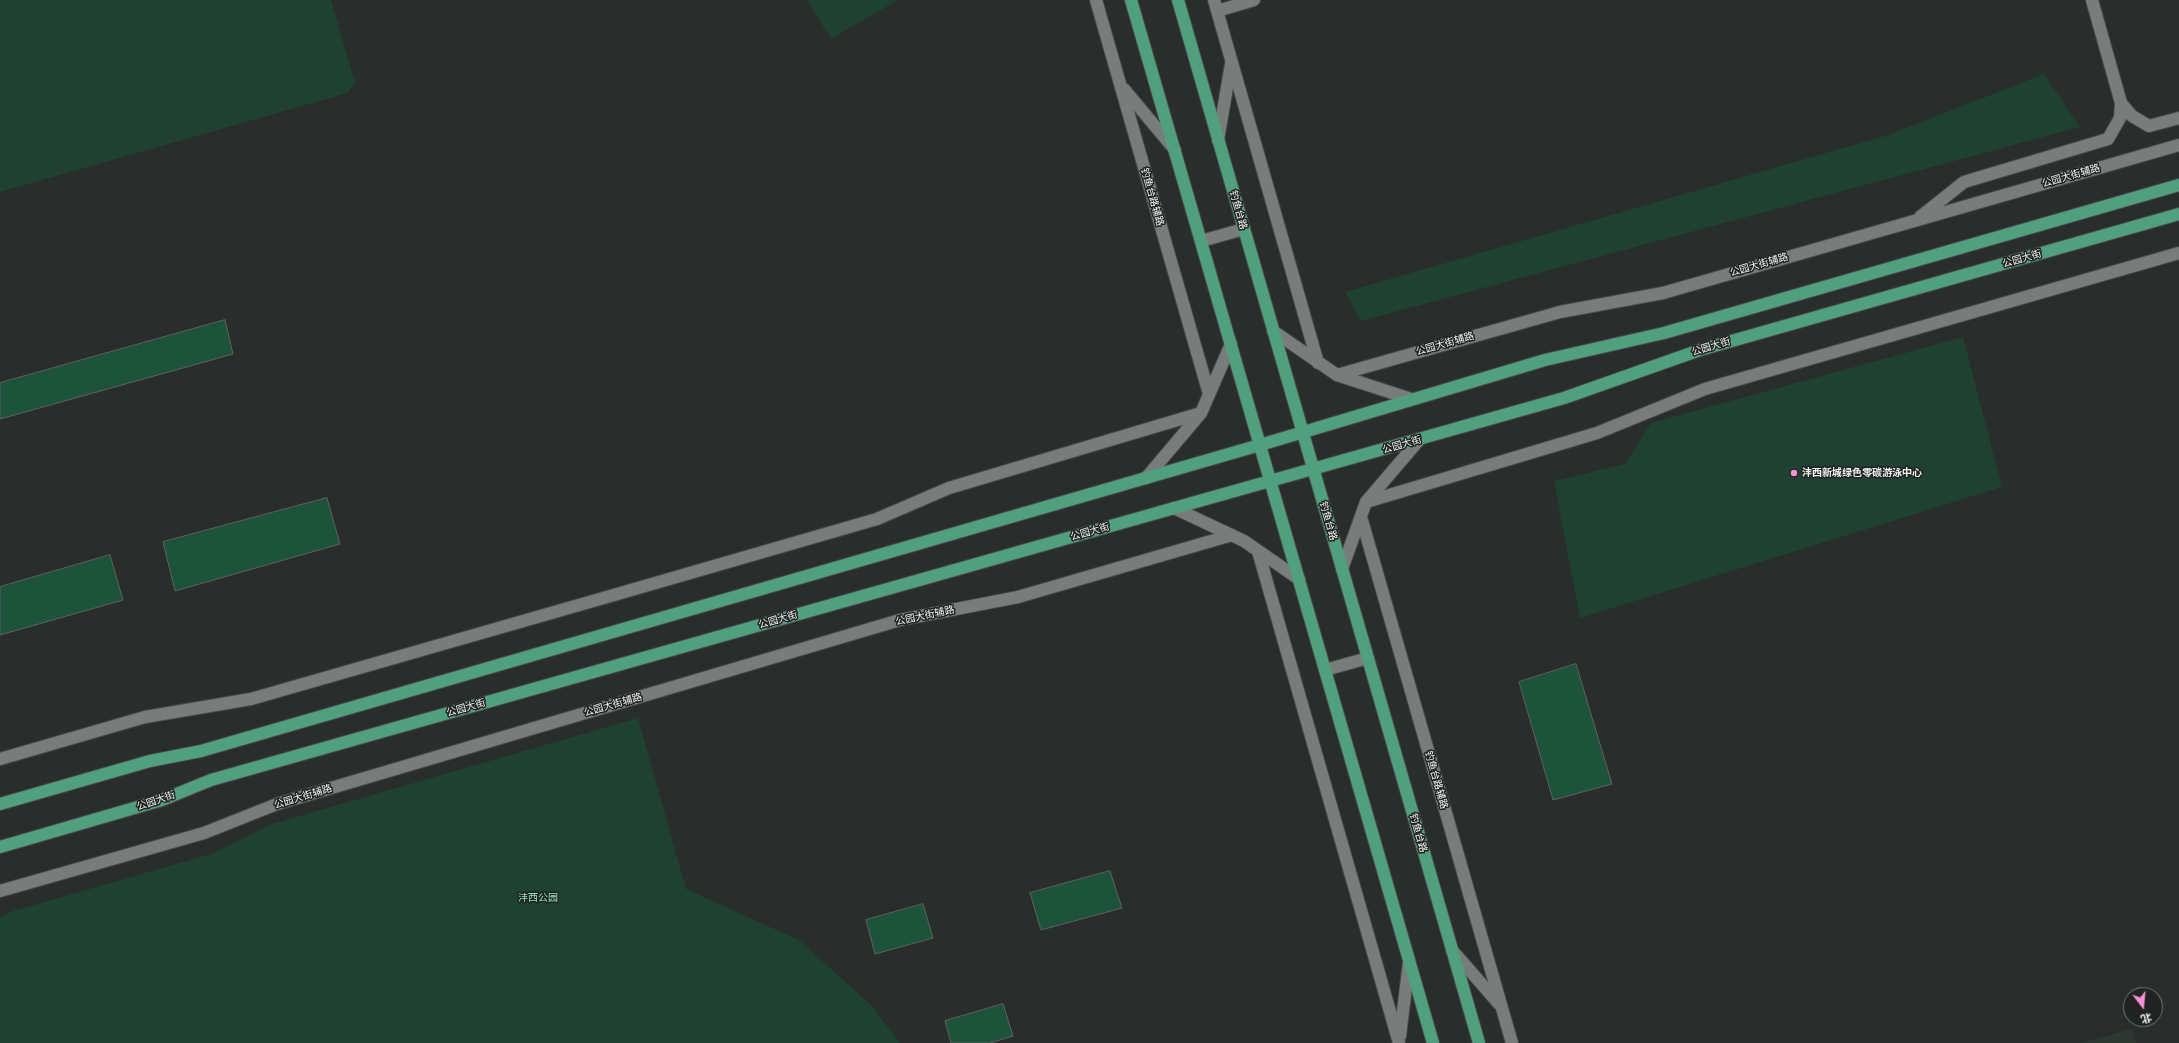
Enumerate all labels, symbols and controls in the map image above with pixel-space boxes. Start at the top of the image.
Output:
street label: 公园大街辅路 [2041,162,2101,190]
street label: 钓鱼台路辅路 [1138,167,1166,227]
street label: 钓鱼台路 [1227,189,1249,231]
street label: 公园大街 [2001,248,2043,270]
street label: 公园大街辅路 [1729,251,1789,279]
street label: 公园大街辅路 [1415,330,1475,358]
street label: 公园大街 [1690,335,1732,359]
street label: 公园大街 [1381,434,1423,456]
place label: 沣西新城绿色零碳游泳中心 [1802,467,1922,479]
marker: 沣西新城绿色零碳游泳中心 [1789,468,1799,478]
street label: 钓鱼台路 [1317,500,1339,542]
street label: 公园大街 [1069,521,1111,543]
street label: 公园大街辅路 [894,604,956,628]
street label: 公园大街 [757,609,799,631]
street label: 公园大街辅路 [583,691,643,719]
street label: 公园大街 [445,697,487,719]
street label: 钓鱼台路辅路 [1422,750,1450,810]
street label: 公园大街辅路 [273,782,333,812]
street label: 公园大街 [135,789,177,813]
street label: 钓鱼台路 [1407,812,1429,854]
park label: 沣西公园 [518,892,558,904]
north arrow [2123,987,2163,1027]
text: 北 [2139,1010,2153,1026]

